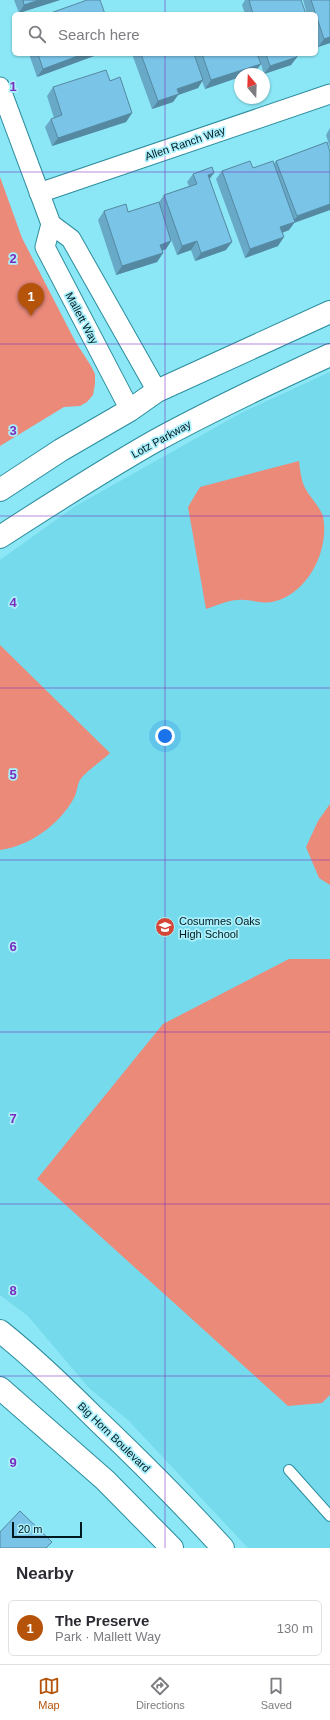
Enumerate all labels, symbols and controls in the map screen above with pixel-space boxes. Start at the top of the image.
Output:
search box [12,12,318,56]
icon: search [26,23,48,45]
text: Search here [58,26,140,43]
north arrow [234,68,270,104]
text: 1 [9,79,17,94]
street label: Allen Ranch Way [143,123,227,162]
text: 2 [9,251,17,266]
pin: 1 [18,283,44,316]
street label: Mallett Way [63,290,101,346]
street label: Lotz Parkway [129,418,193,460]
text: 3 [9,423,17,438]
text: 4 [9,595,17,610]
your location [155,726,175,746]
text: 5 [9,767,17,782]
place label: Cosumnes Oaks High School [179,915,261,940]
school or university icon: Cosumnes Oaks High School [154,916,176,938]
text: 6 [9,939,17,954]
text: 7 [9,1111,17,1126]
text: 8 [9,1283,17,1298]
street label: Big Horn Boulevard [76,1400,152,1474]
text: 9 [9,1455,17,1470]
scale bar [12,1520,82,1539]
text: 20 m [18,1523,42,1535]
text: Nearby [16,1564,74,1583]
text: The Preserve [55,1612,149,1629]
text: 1 [26,1621,34,1636]
text: 130 m [277,1621,313,1636]
text: Park · Mallett Way [55,1629,161,1644]
tab: Map [38,1675,60,1711]
tab: Directions [136,1675,185,1711]
tab: Saved [261,1675,292,1711]

